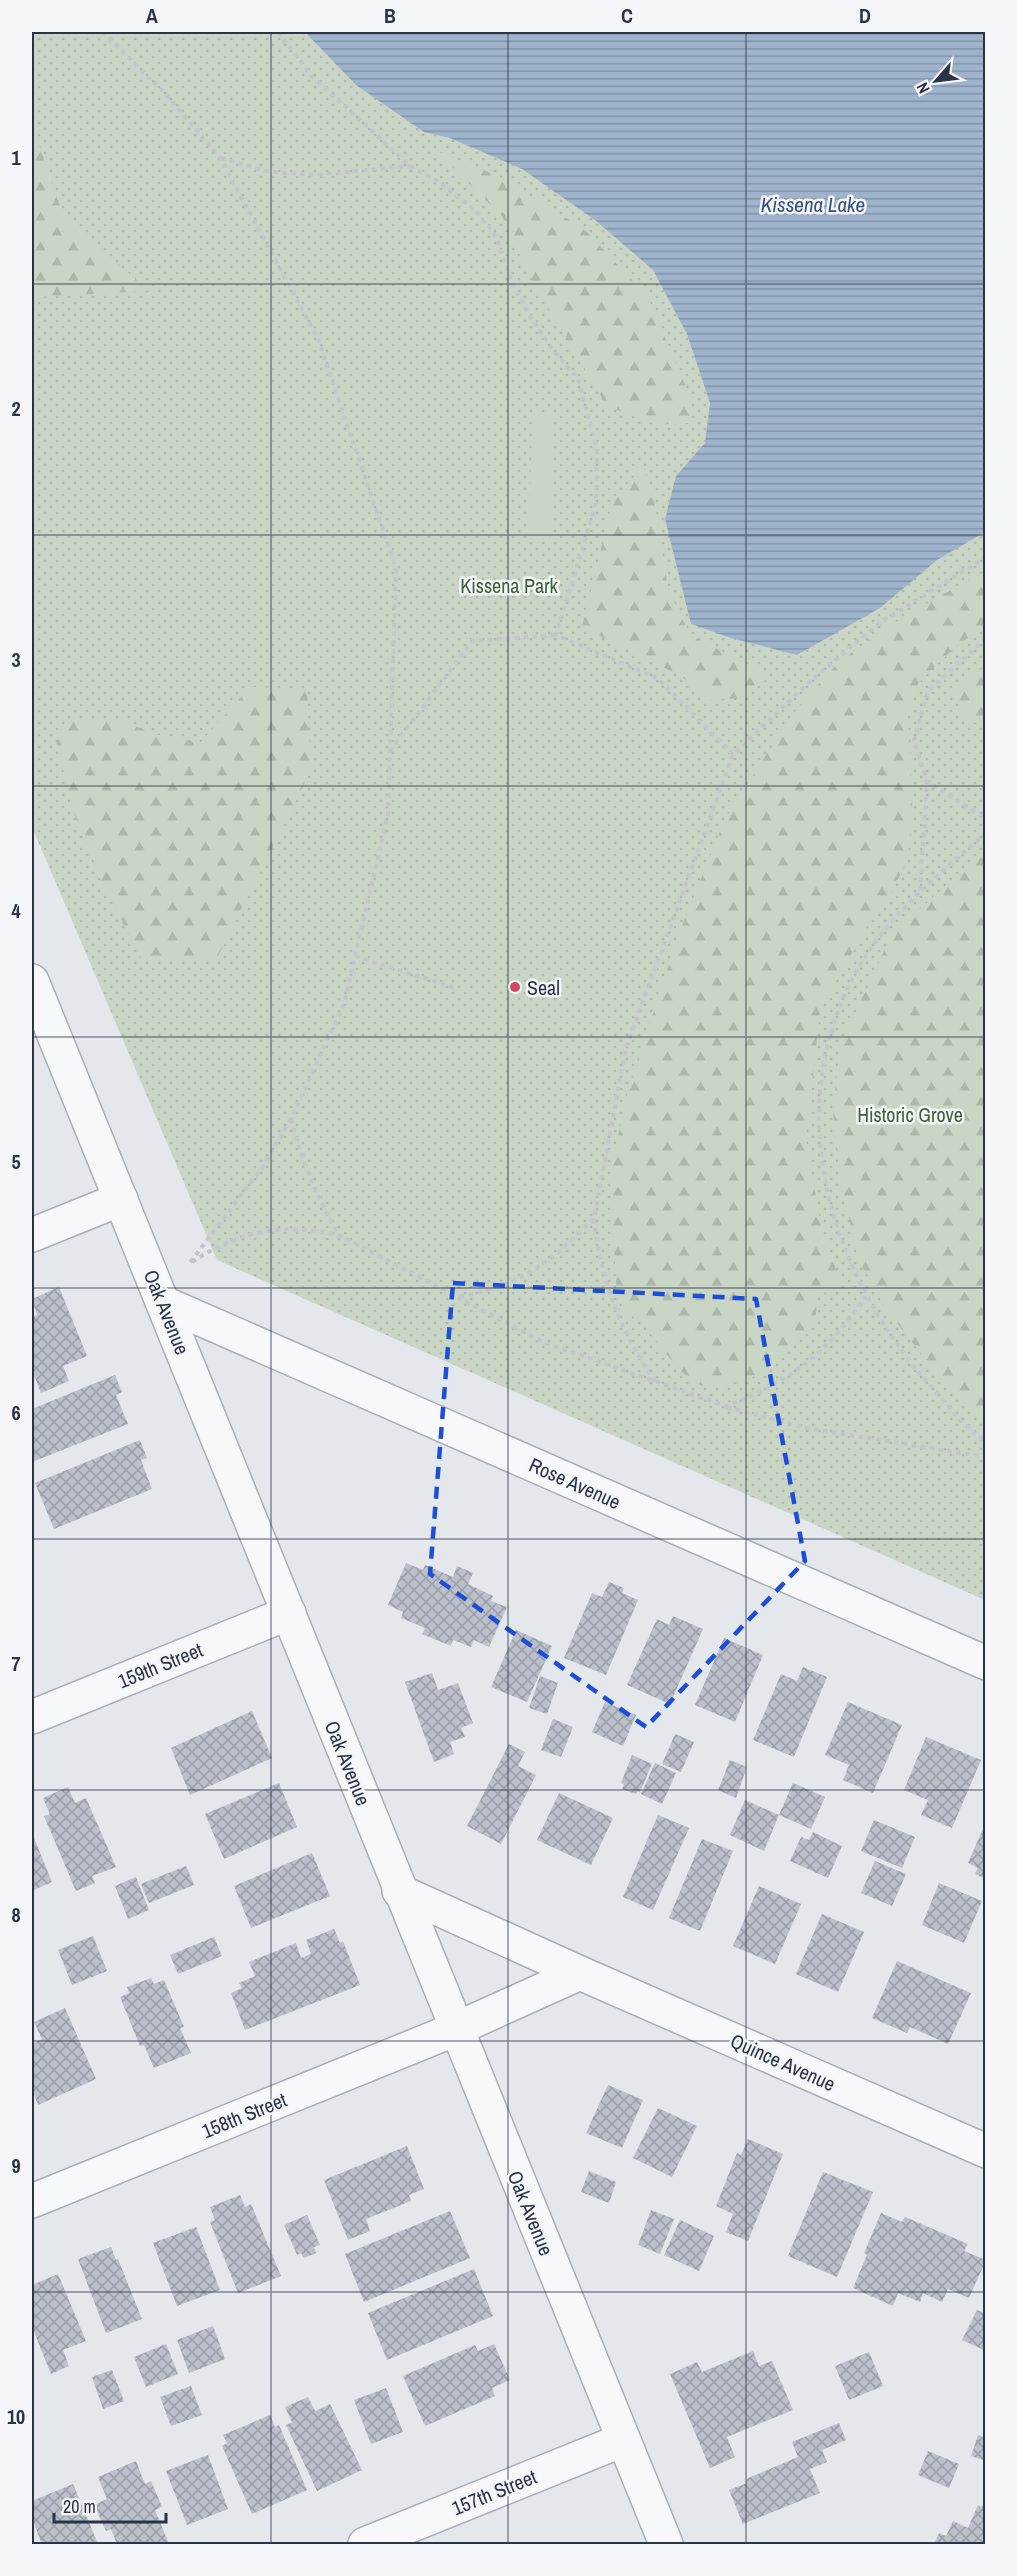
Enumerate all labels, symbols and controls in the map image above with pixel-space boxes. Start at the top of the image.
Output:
text: A [146,2,158,29]
text: B [384,2,396,29]
text: C [621,2,633,29]
text: D [859,2,871,29]
north arrow [906,51,966,111]
text: N [911,79,935,97]
text: 1 [11,144,21,171]
water label: Kissena Lake [761,190,865,219]
text: 2 [11,395,21,422]
park label: Kissena Park [460,572,559,599]
text: 3 [11,646,21,673]
text: 4 [11,897,21,924]
place label: Seal [527,974,560,1001]
marker: Seal [508,980,522,994]
park label: Historic Grove [857,1101,963,1128]
text: 5 [11,1148,21,1175]
street label: Oak Avenue [138,1266,196,1358]
text: 6 [11,1399,21,1426]
street label: Rose Avenue [525,1451,625,1515]
street label: 159th Street [114,1636,207,1694]
text: 7 [11,1650,21,1677]
street label: Oak Avenue [319,1717,377,1809]
text: 8 [11,1901,21,1928]
street label: Quince Avenue [726,2027,840,2097]
street label: 158th Street [198,2086,291,2144]
text: 9 [11,2152,21,2179]
street label: Oak Avenue [502,2167,560,2259]
text: 10 [7,2403,25,2430]
street label: 157th Street [448,2463,541,2521]
scale bar [54,2486,166,2524]
text: 20 m [63,2494,96,2519]

